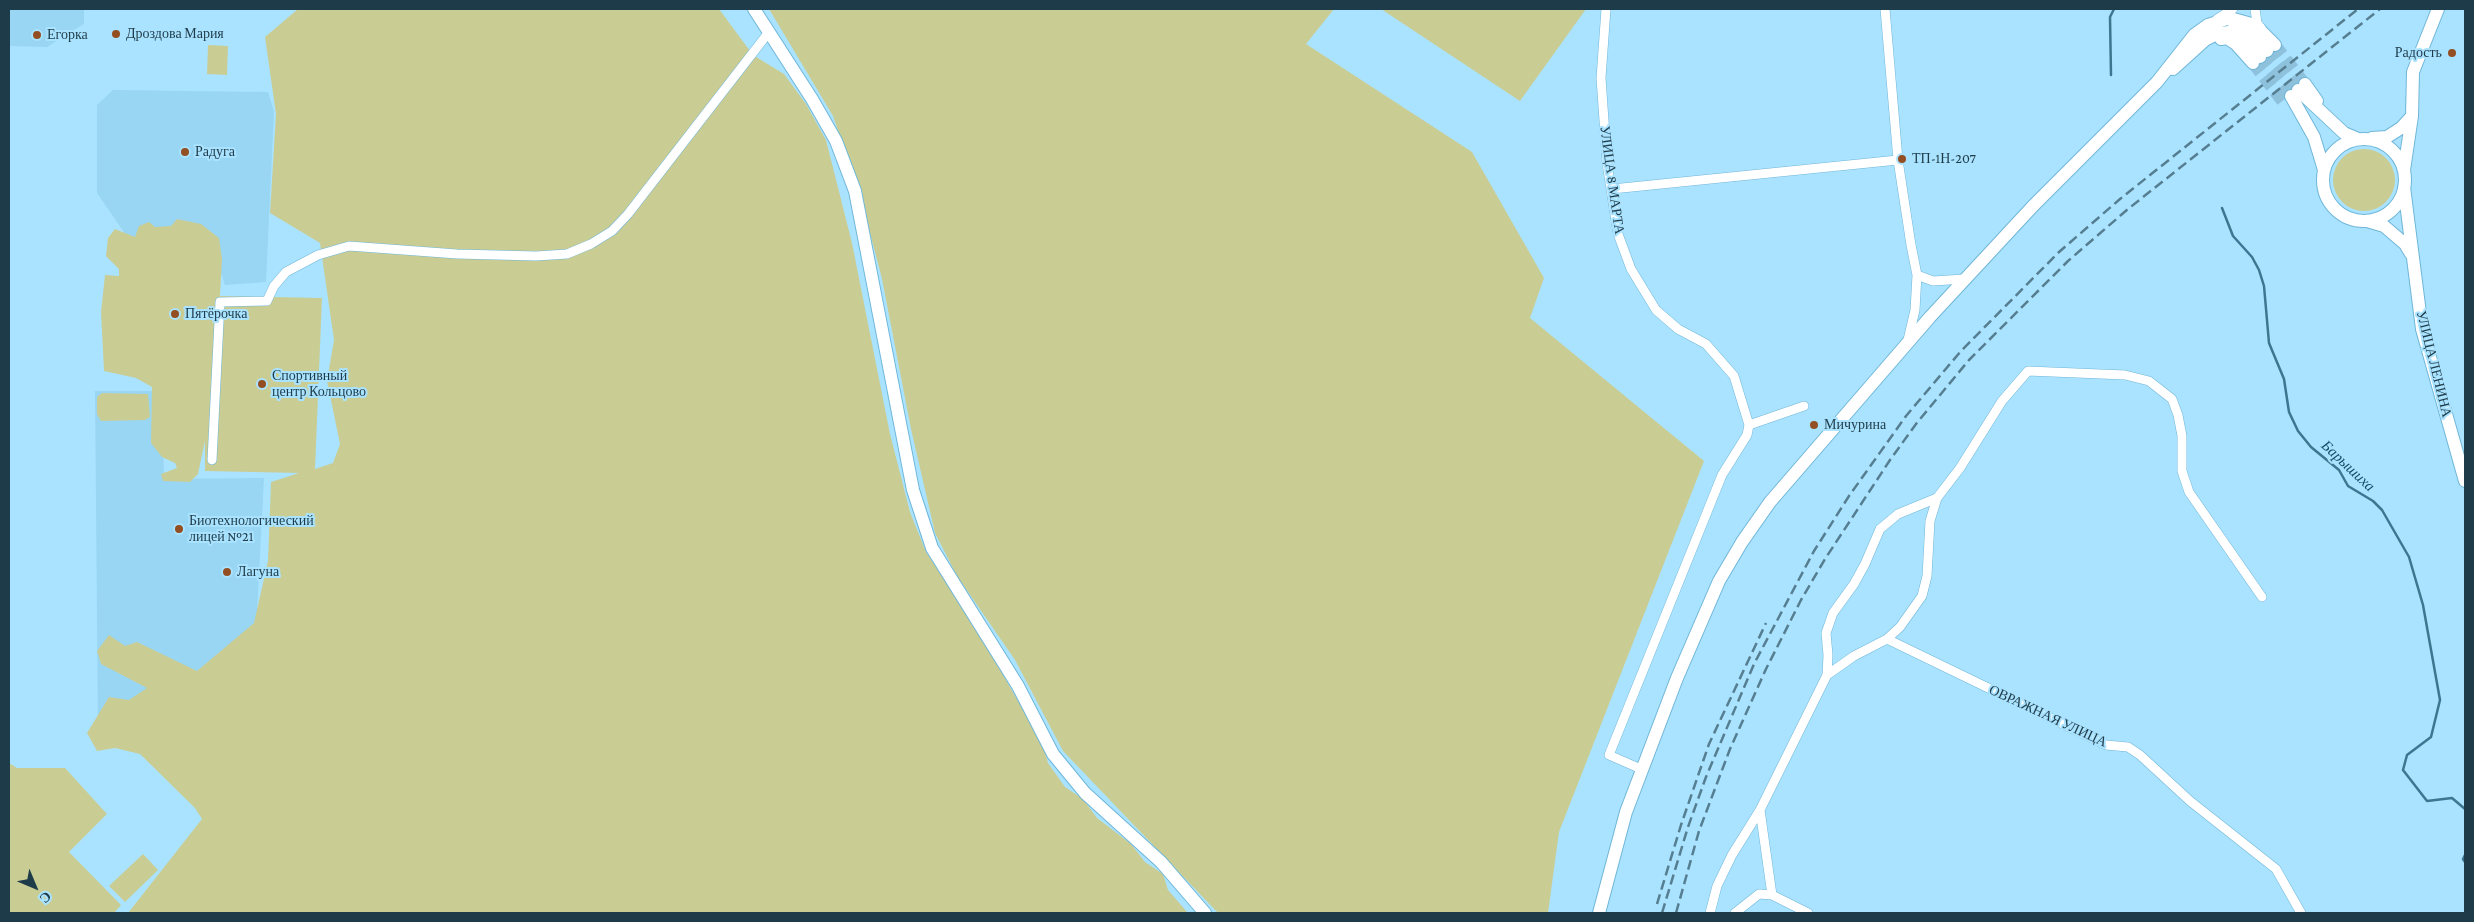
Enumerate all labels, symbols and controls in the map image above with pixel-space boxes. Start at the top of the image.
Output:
place label: Дроздова Мария [126,26,224,42]
place label: Егорка [47,27,88,43]
marker: Дроздова Мария [110,28,122,40]
marker: Егорка [31,29,43,41]
place label: Радость [2395,45,2442,61]
marker: Радость [2446,47,2458,59]
street label: УЛИЦА 8 МАРТА [1596,125,1628,235]
place label: Радуга [195,144,235,160]
marker: Радуга [179,146,191,158]
place label: ТП-1Н-207 [1912,151,1976,167]
marker: ТП-1Н-207 [1896,153,1908,165]
place label: Пятёрочка [185,306,247,322]
marker: Пятёрочка [169,308,181,320]
street label: УЛИЦА ЛЕНИНА [2413,309,2455,419]
place label: Спортивный центр Кольцово [272,368,366,401]
marker: Спортивный центр Кольцово [256,378,268,390]
place label: Мичурина [1824,417,1886,433]
marker: Мичурина [1808,419,1820,431]
water label: Барышиха [2317,437,2379,495]
place label: Биотехнологический лицей №21 [189,513,314,546]
marker: Биотехнологический лицей №21 [173,523,185,535]
place label: Лагуна [237,564,279,580]
marker: Лагуна [221,566,233,578]
street label: ОВРАЖНАЯ УЛИЦА [1986,681,2110,751]
north arrow [10,862,60,912]
text: С [36,888,55,907]

